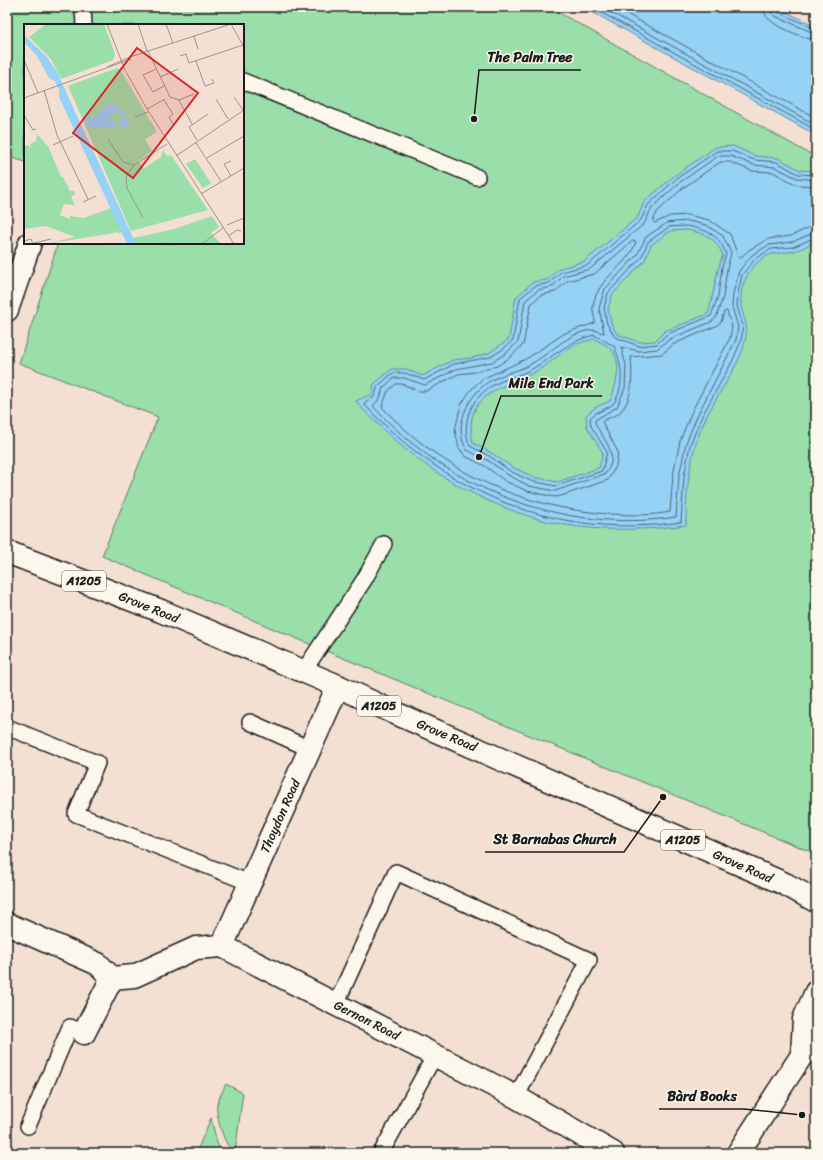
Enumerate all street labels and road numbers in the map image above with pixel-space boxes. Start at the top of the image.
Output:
road number: A1205 [62,571,106,591]
street label: Grove Road [115,584,184,630]
road number: A1205 [357,696,401,716]
street label: Grove Road [413,712,482,759]
street label: Thoydon Road [253,774,307,857]
road number: A1205 [661,830,705,850]
street label: Grove Road [709,843,778,890]
street label: Gernon Road [330,993,405,1047]

